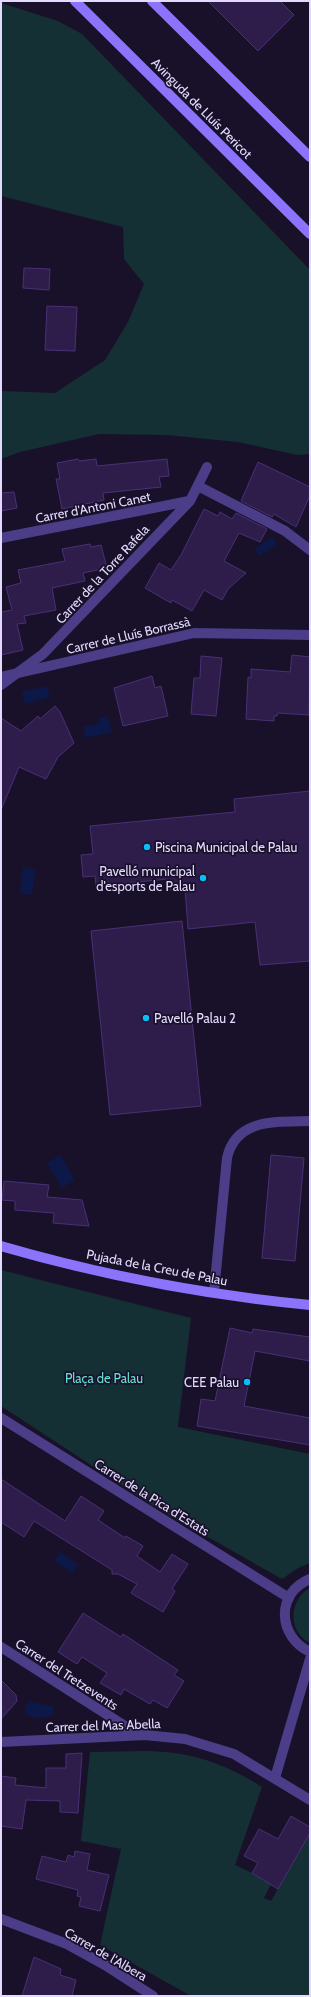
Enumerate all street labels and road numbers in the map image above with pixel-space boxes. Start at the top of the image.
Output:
street label: Avinguda de Lluís Pericot [148,54,256,162]
street label: Carrer d'Antoni Canet [34,488,153,526]
street label: Carrer de la Torre Rafela [52,521,153,627]
street label: Carrer de Lluís Borrassà [65,613,192,657]
street label: Pujada de la Creu de Palau [85,1245,229,1290]
street label: Carrer de la Pica d'Estats [92,1455,213,1539]
street label: Carrer del Tretzevents [13,1635,122,1713]
street label: Carrer del Mas Abella [45,1715,162,1735]
street label: Carrer de l'Albera [62,1924,151,1984]

